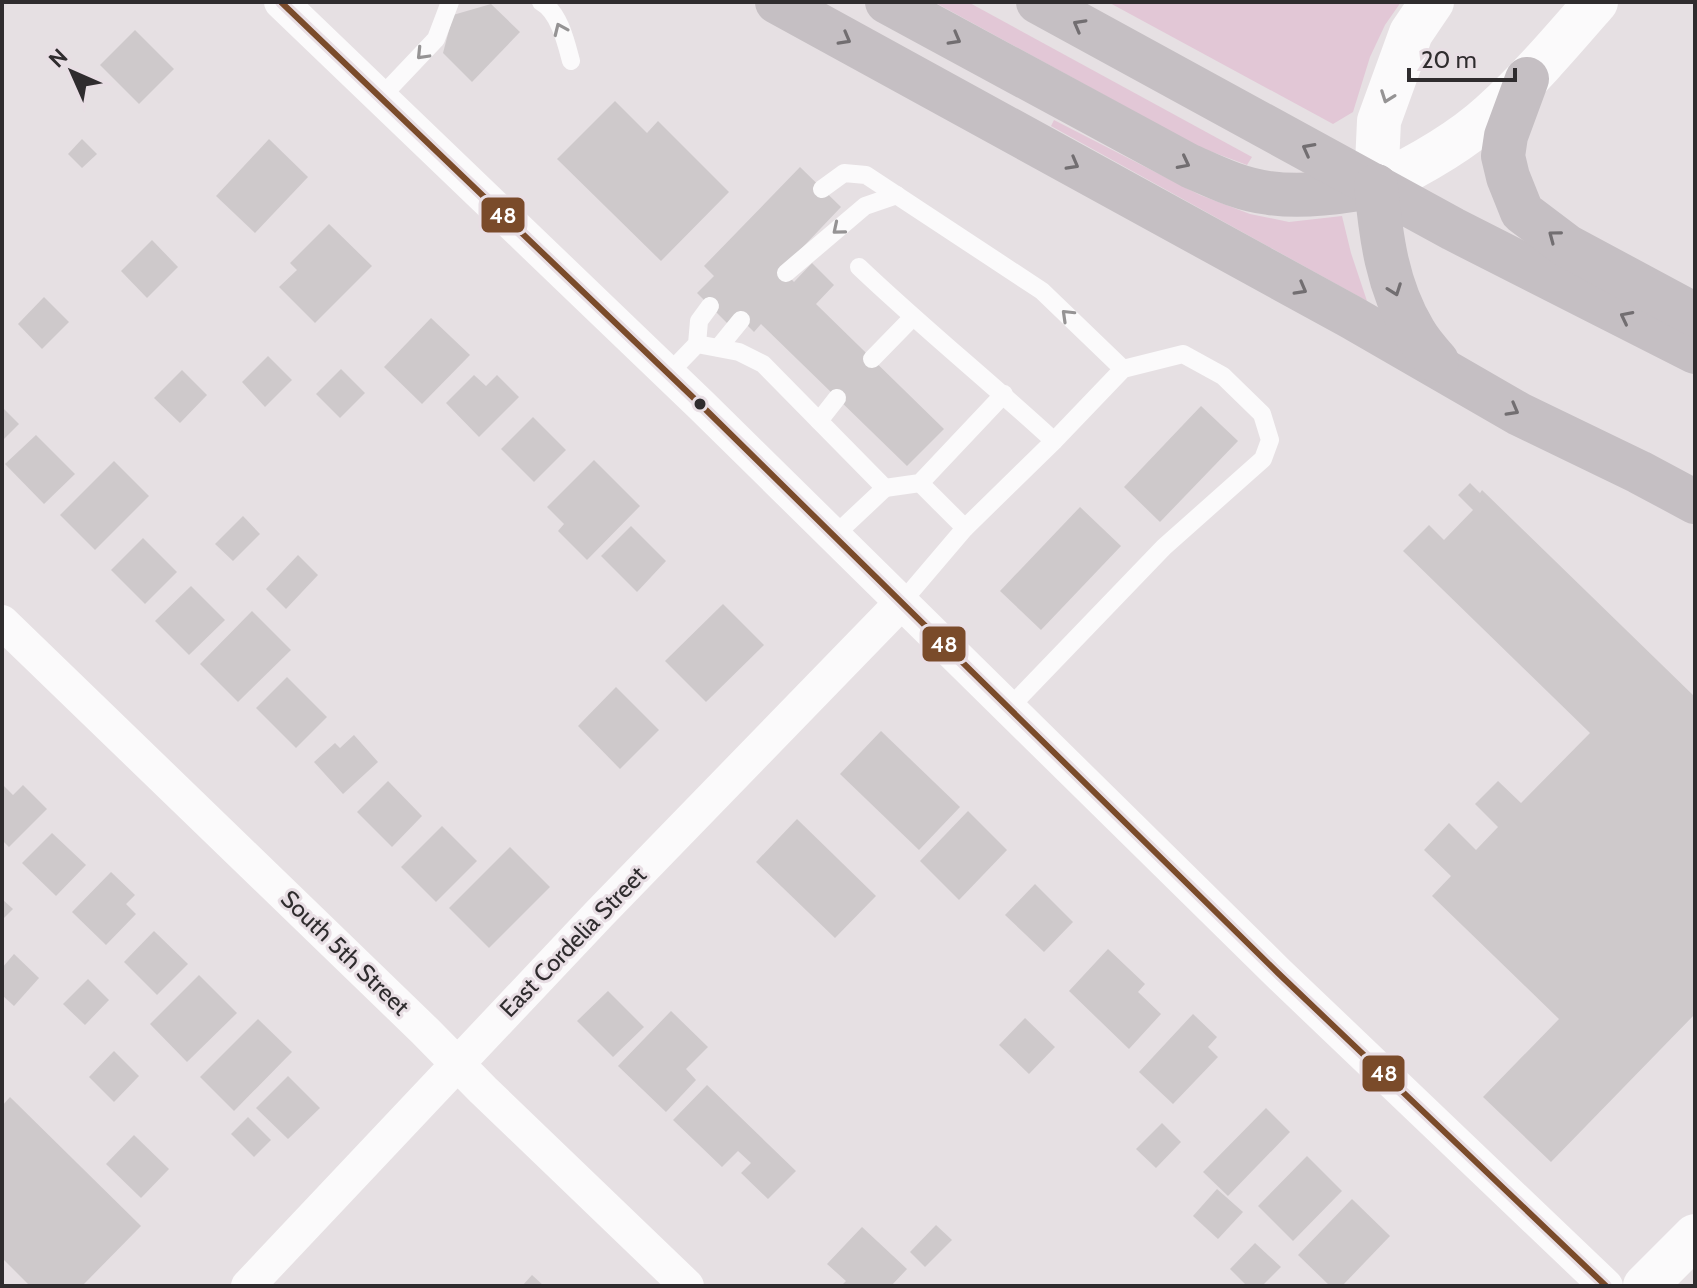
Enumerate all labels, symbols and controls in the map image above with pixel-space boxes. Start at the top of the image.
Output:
one-way arrow [1073,19,1088,34]
one-way arrow [554,23,570,37]
one-way arrow [837,30,851,45]
one-way arrow [947,30,962,45]
north arrow [32,32,112,112]
scale bar [1409,32,1515,82]
text: N [43,43,73,73]
one-way arrow [416,45,431,59]
text: 20 m [1421,45,1477,74]
one-way arrow [1380,89,1397,103]
one-way arrow [1301,143,1316,158]
one-way arrow [1176,153,1191,168]
one-way arrow [1065,154,1079,170]
line badge: 48 [480,196,526,234]
text: 48 [490,202,516,229]
one-way arrow [833,219,848,234]
one-way arrow [1548,231,1563,245]
one-way arrow [1293,280,1307,295]
one-way arrow [1385,282,1402,296]
one-way arrow [1062,310,1076,324]
one-way arrow [1619,311,1634,326]
unlabelled marker [692,396,708,412]
one-way arrow [1504,400,1518,416]
line badge: 48 [921,625,967,663]
text: 48 [931,631,957,658]
street label: East Cordelia Street [493,860,652,1023]
street label: South 5th Street [275,884,416,1021]
line badge: 48 [1361,1054,1406,1093]
text: 48 [1371,1060,1397,1087]

